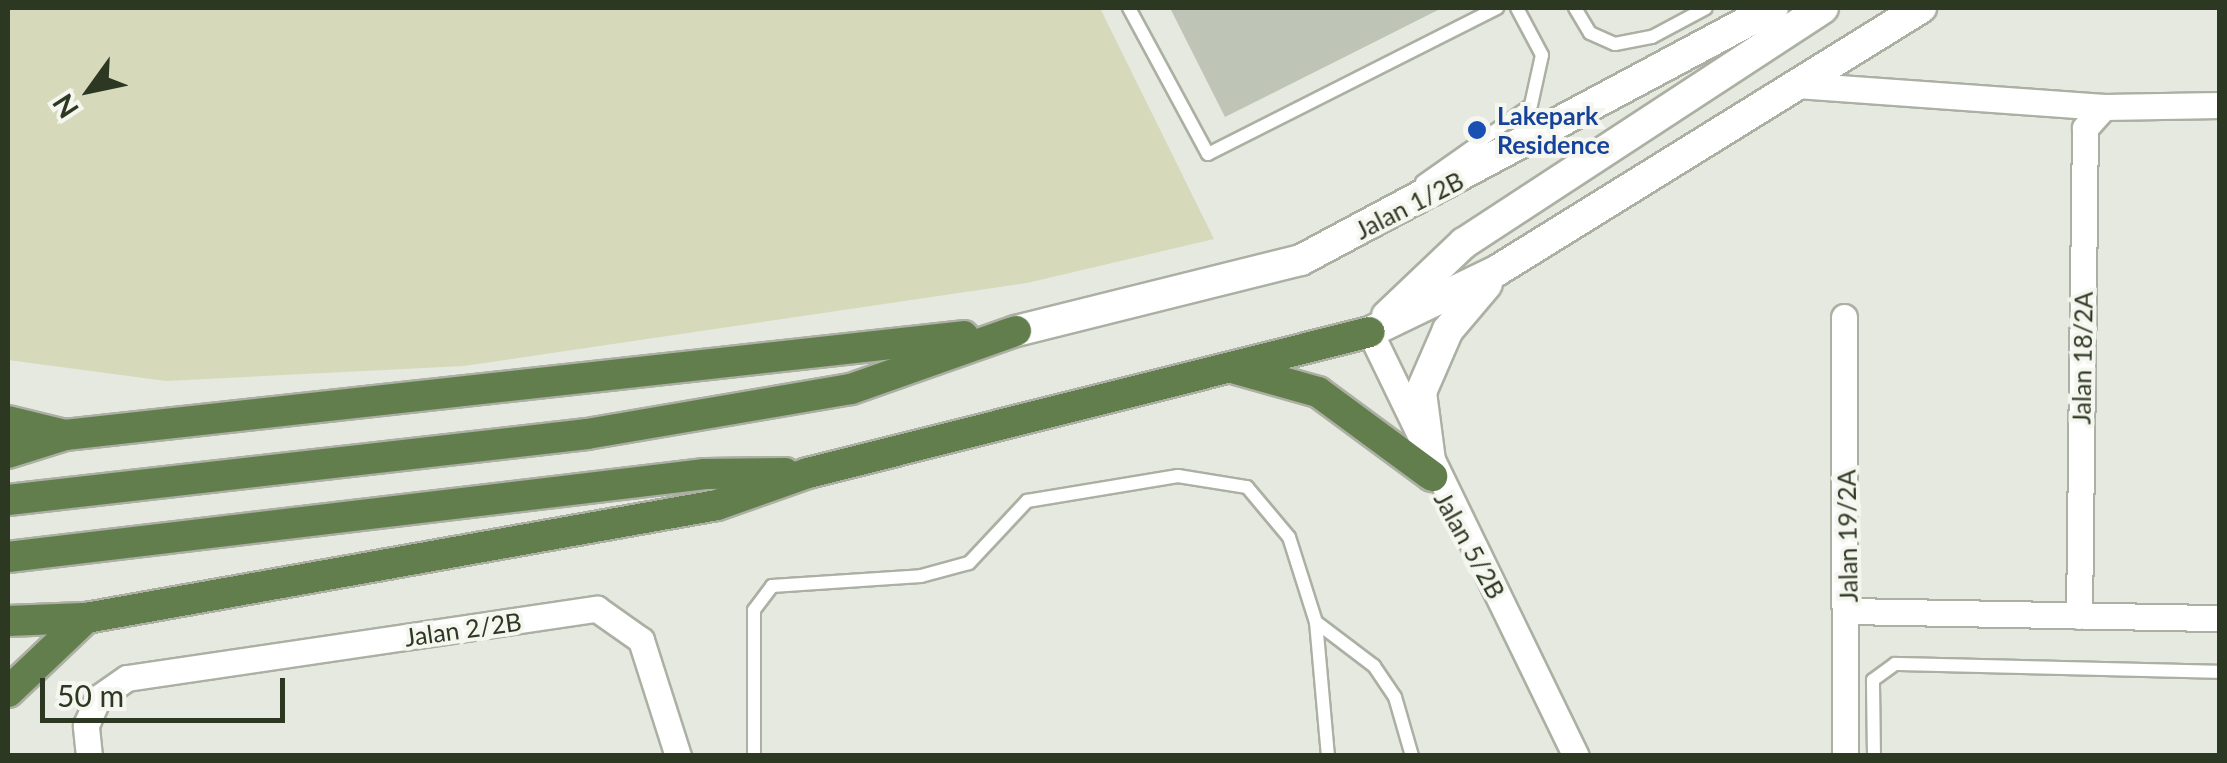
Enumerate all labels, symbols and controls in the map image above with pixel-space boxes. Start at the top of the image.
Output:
north arrow [40,40,140,140]
text: N [45,88,85,125]
place label: Lakepark Residence [1497,101,1610,160]
marker: Lakepark Residence [1466,119,1488,141]
street label: Jalan 1/2B [1350,165,1468,245]
street label: Jalan 18/2A [2066,291,2098,425]
street label: Jalan 19/2A [1831,469,1863,603]
street label: Jalan 5/2B [1428,486,1512,604]
street label: Jalan 2/2B [403,606,523,652]
scale bar [45,658,290,720]
text: 50 m [57,677,124,713]

